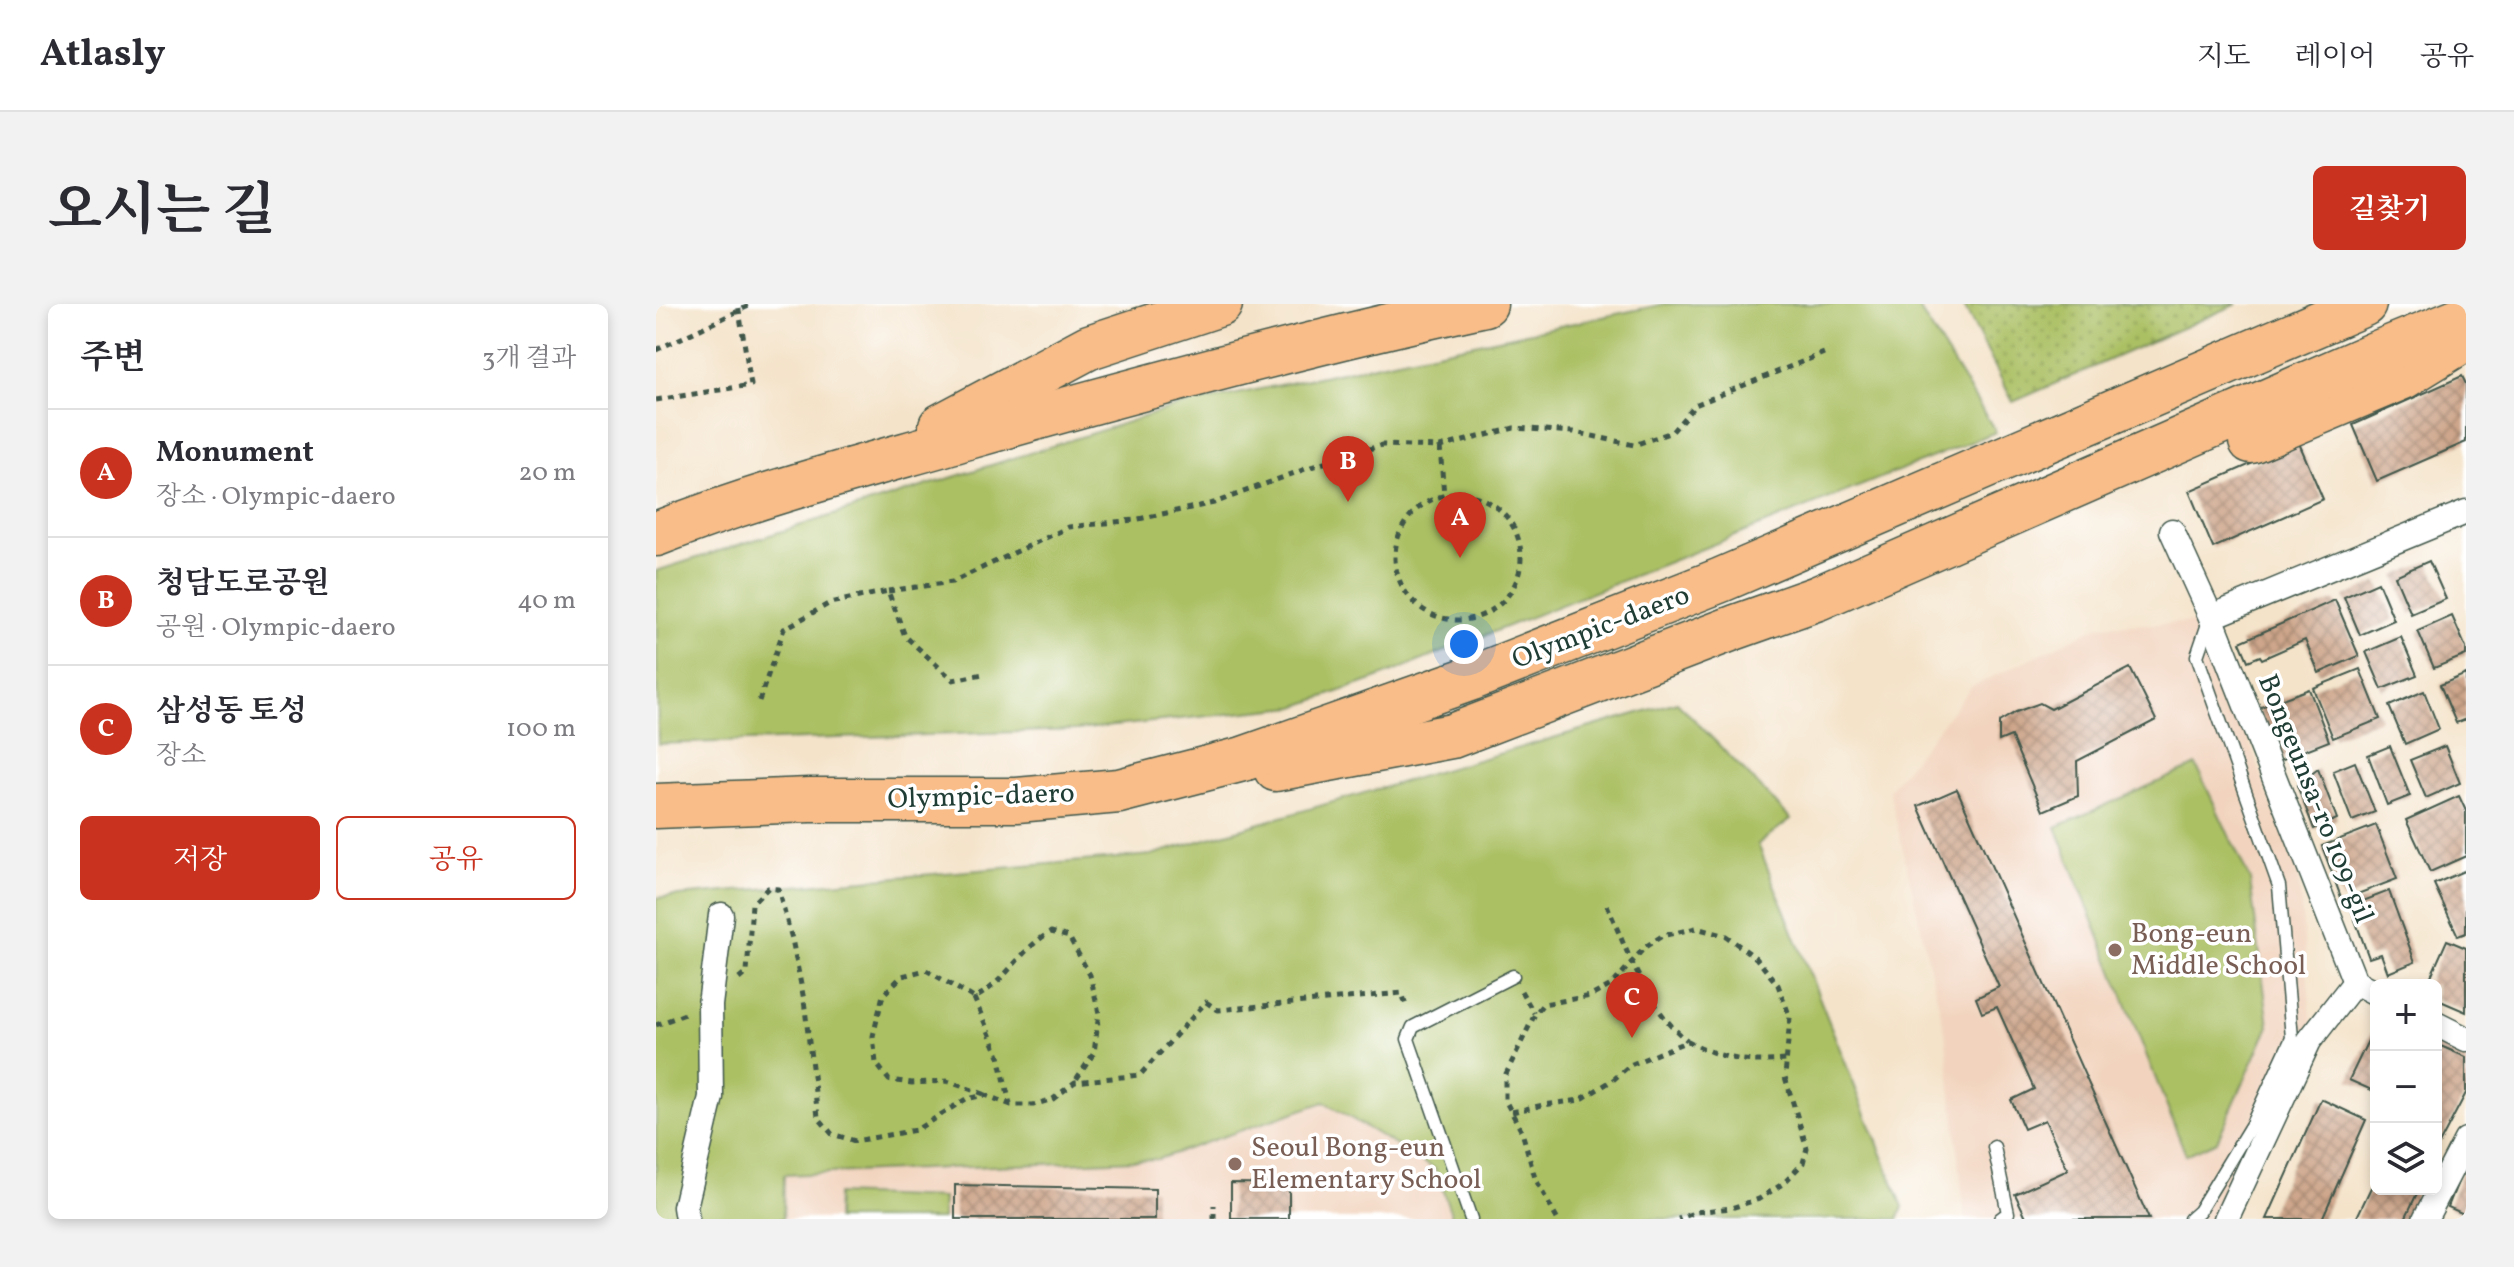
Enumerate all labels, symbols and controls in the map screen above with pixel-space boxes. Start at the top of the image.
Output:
text: Atlasly [40,29,166,82]
text: 지도 [2197,38,2251,77]
text: 레이어 [2295,38,2376,77]
text: 공유 [2420,38,2474,77]
button: 길찾기 [2313,166,2466,250]
text: 오시는 길 [48,175,276,253]
text: 주변 [80,336,146,383]
text: 3개 결과 [482,341,576,377]
text: Monument [156,432,314,474]
pin: B [1322,436,1374,502]
text: A [97,455,115,491]
text: 20 m [518,455,576,491]
text: 장소 · Olympic-daero [156,479,396,515]
pin: A [1434,492,1486,558]
text: 청담도로공원 [156,563,330,605]
street label: Olympic-daero [1507,576,1695,680]
text: B [97,583,115,619]
text: 40 m [517,583,576,619]
text: 공원 · Olympic-daero [156,610,396,646]
your location [1444,624,1484,664]
street label: Bongeunsa-ro 109-gil [2247,669,2383,929]
text: 삼성동 토성 [156,691,307,733]
text: C [98,711,114,747]
text: 100 m [506,711,576,747]
text: 장소 [156,738,206,774]
street label: Olympic-daero [887,774,1075,820]
button: 저장 [80,816,320,900]
button: 공유 [336,816,576,900]
place label: Bong-eun Middle School [2131,915,2306,986]
marker: Bong-eun Middle School [2106,941,2124,959]
pin: C [1606,972,1658,1038]
map controls [2370,979,2442,1195]
button: + [2370,979,2442,1051]
button: − [2370,1051,2442,1123]
button: layers [2370,1123,2442,1195]
place label: Seoul Bong-eun Elementary School [1251,1129,1482,1200]
marker: Seoul Bong-eun Elementary School [1226,1155,1244,1173]

